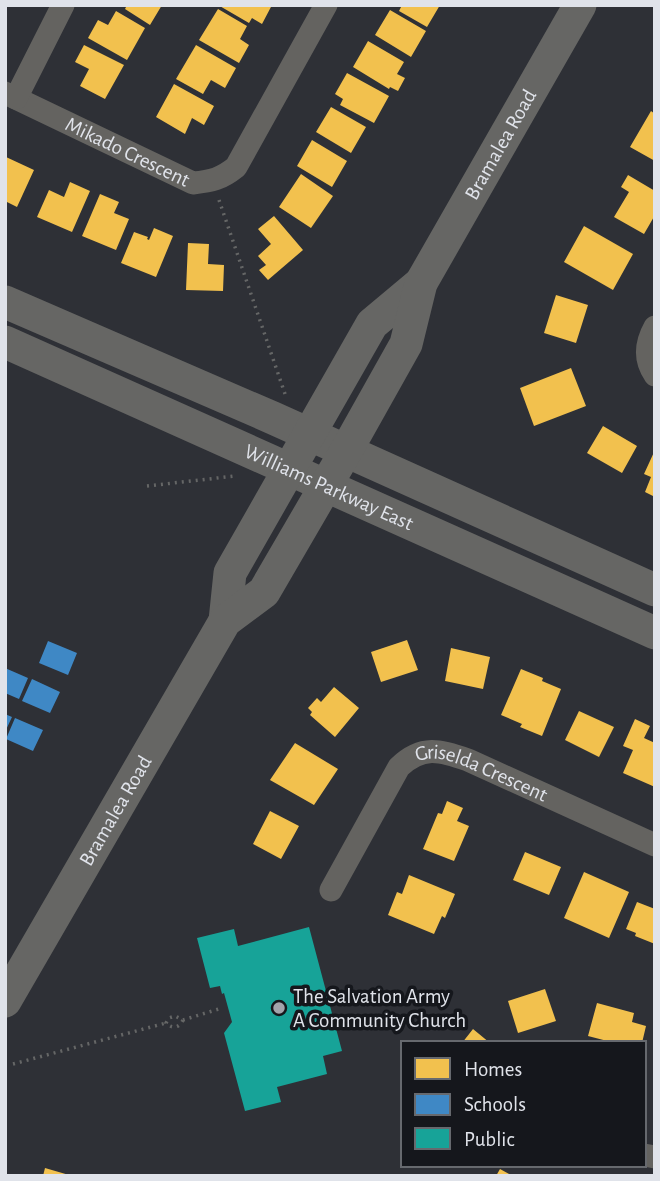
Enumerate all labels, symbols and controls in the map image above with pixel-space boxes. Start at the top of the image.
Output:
street label: Bramalea Road [461,85,540,203]
street label: Mikado Crescent [62,113,193,191]
street label: Williams Parkway East [241,440,417,534]
street label: Griselda Crescent [412,741,551,805]
street label: Bramalea Road [75,752,155,869]
place label: The Salvation Army A Community Church [293,986,466,1031]
marker: The Salvation Army A Community Church [271,1000,287,1016]
legend [401,1041,646,1167]
text: Homes [464,1059,522,1080]
text: Schools [464,1094,526,1115]
text: Public [464,1129,514,1150]

